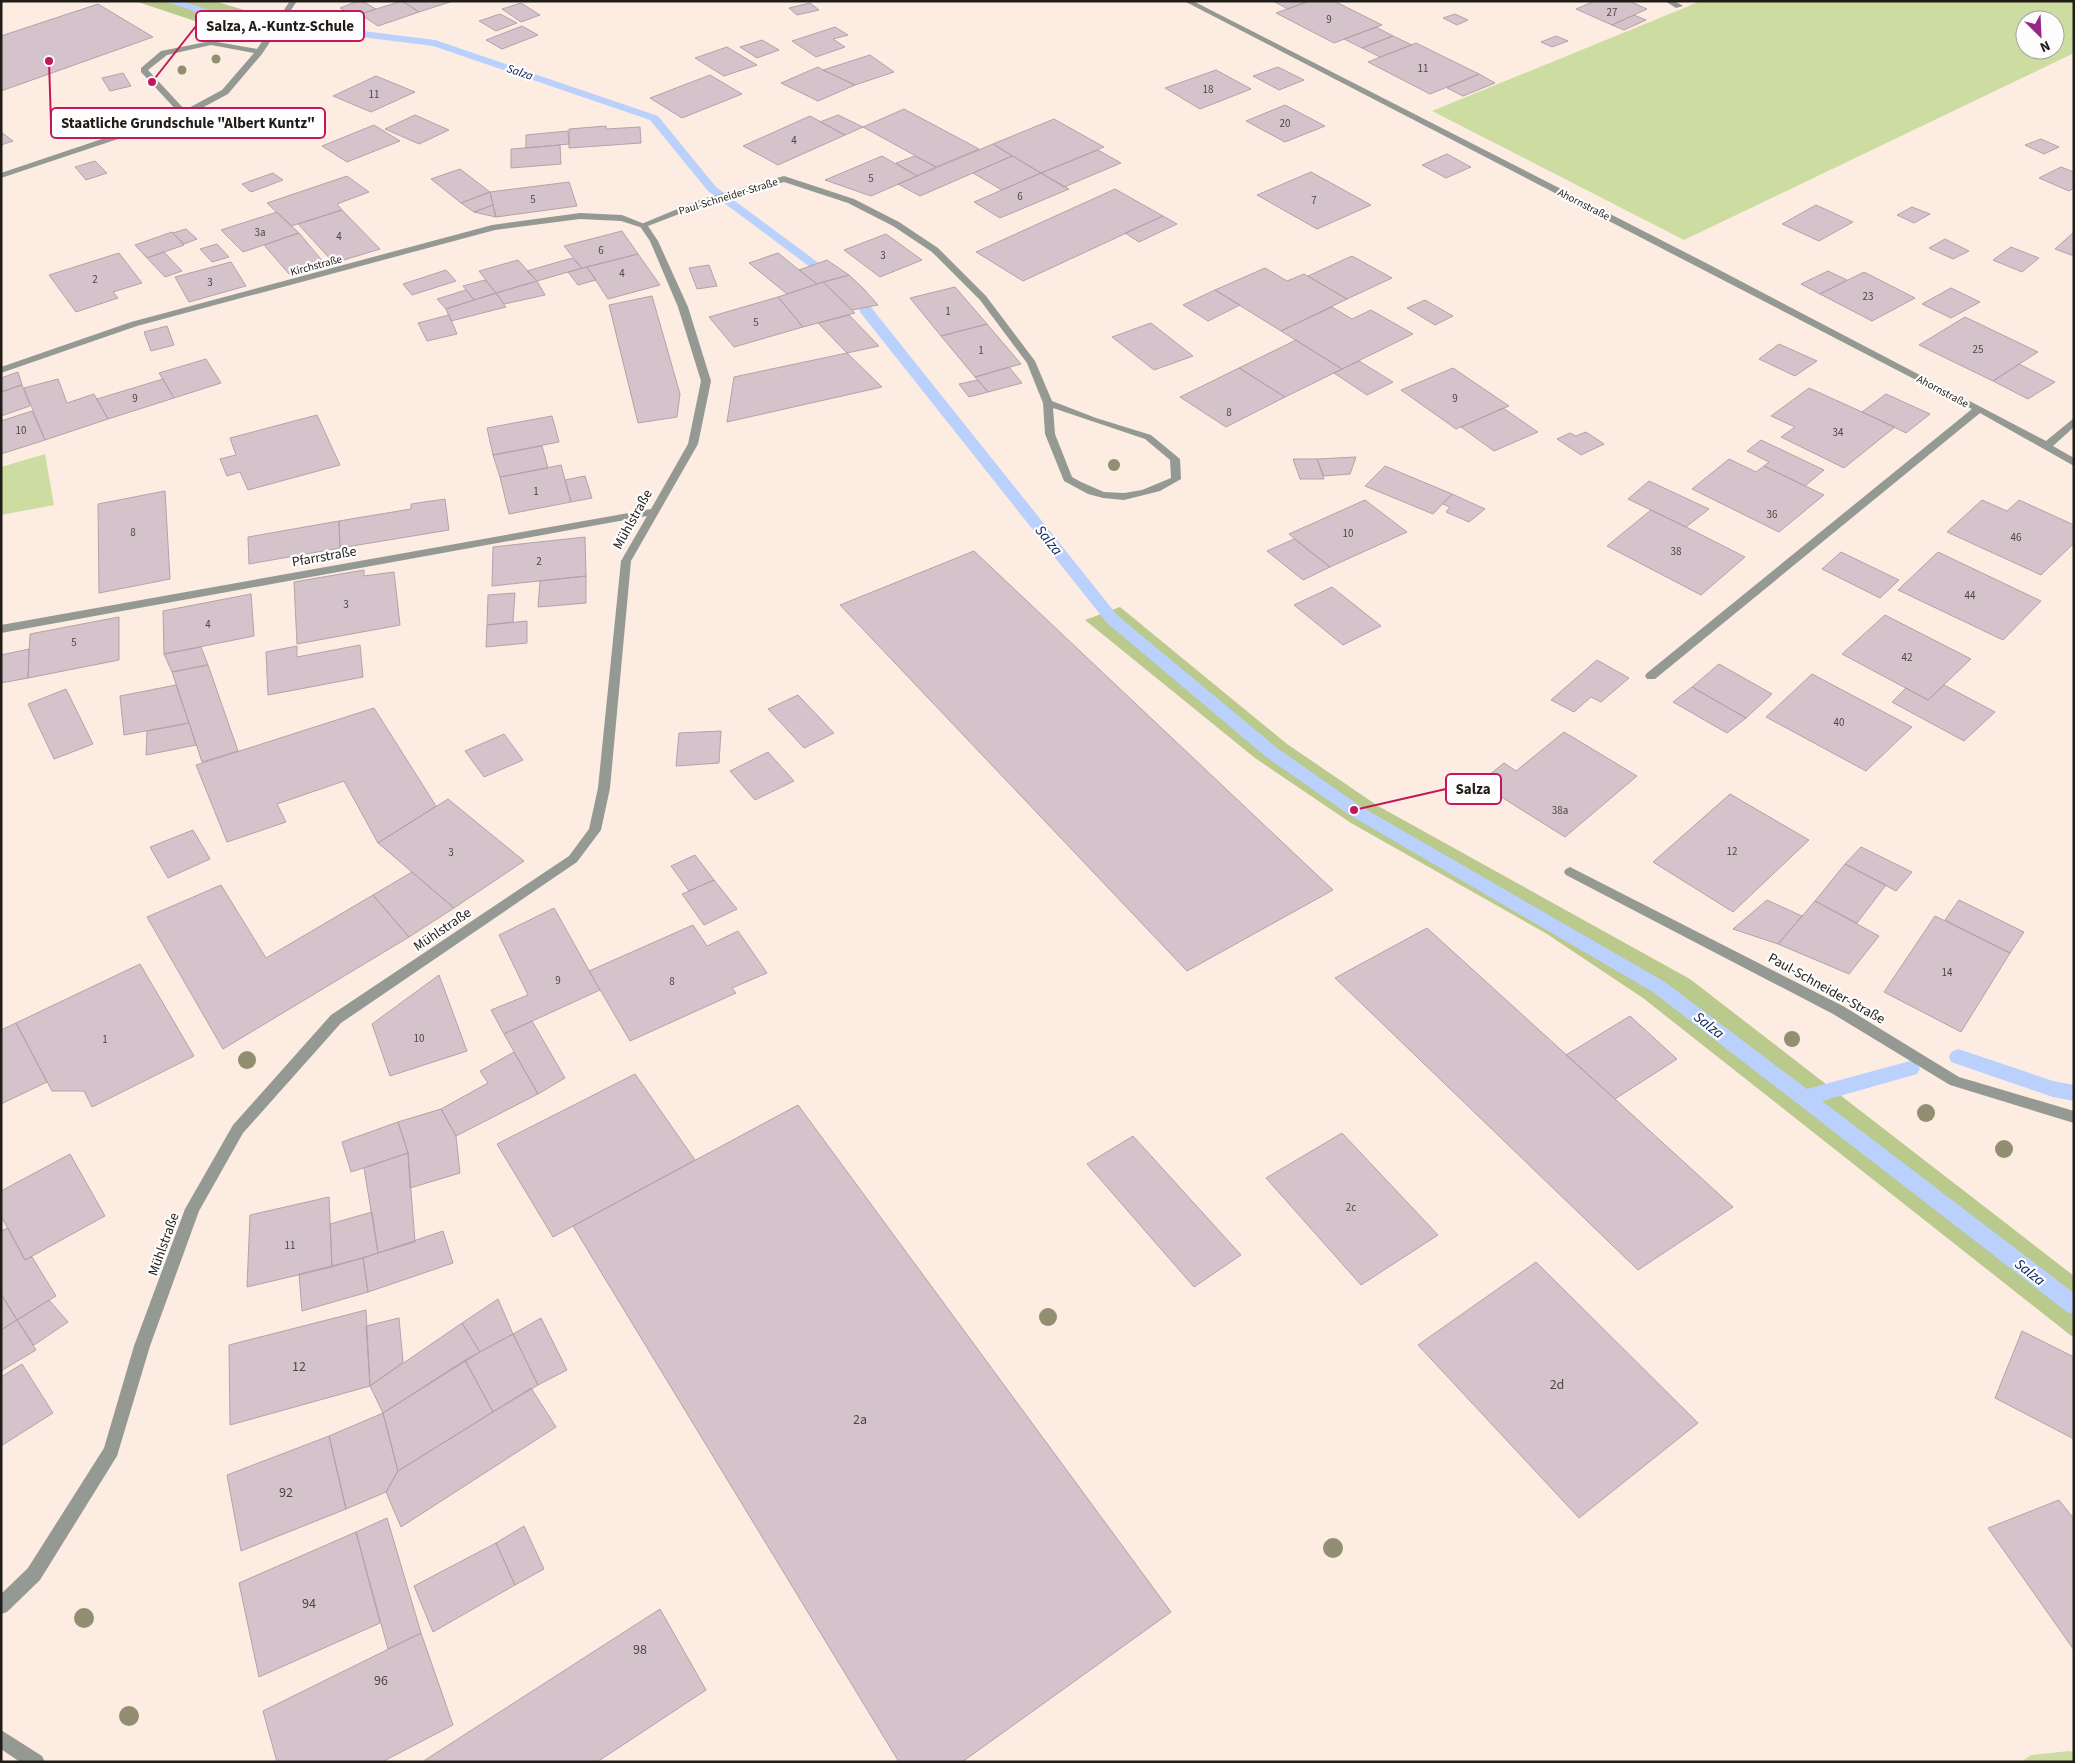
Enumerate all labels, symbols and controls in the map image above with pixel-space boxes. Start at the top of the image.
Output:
house number: 27 [1607,5,1617,20]
north arrow [2015,10,2065,60]
callout: Salza, A.-Kuntz-Schule [196,11,364,41]
house number: 9 [1326,12,1332,27]
text: Salza, A.-Kuntz-Schule [206,16,354,37]
text: N [2037,35,2053,57]
water label: Salza [504,60,536,85]
house number: 11 [1418,61,1428,76]
house number: 18 [1203,82,1214,97]
house number: 11 [369,87,379,102]
callout: Staatliche Grundschule "Albert Kuntz" [51,108,325,138]
text: Staatliche Grundschule "Albert Kuntz" [61,113,315,134]
house number: 20 [1280,116,1290,131]
house number: 4 [791,133,797,148]
house number: 5 [868,171,874,186]
street label: Paul-Schneider-Straße [677,174,780,219]
street label: Ahornstraße [1555,185,1613,224]
house number: 6 [1017,189,1023,204]
house number: 5 [530,192,536,207]
house number: 7 [1311,193,1317,208]
house number: 3a [254,225,266,240]
house number: 4 [336,229,342,244]
house number: 6 [598,243,604,258]
house number: 3 [880,248,886,263]
street label: Kirchstraße [289,251,344,280]
house number: 4 [619,266,625,281]
house number: 2 [92,272,98,287]
house number: 3 [207,275,213,290]
house number: 23 [1863,289,1873,304]
house number: 1 [945,304,951,319]
house number: 5 [753,315,759,330]
house number: 25 [1973,342,1983,357]
house number: 1 [978,343,984,358]
street label: Ahornstraße [1914,371,1972,412]
house number: 9 [132,391,138,406]
house number: 9 [1452,391,1458,406]
house number: 8 [1226,405,1232,420]
house number: 10 [16,423,26,438]
house number: 34 [1833,425,1844,440]
house number: 1 [533,484,539,499]
street label: Mühlstraße [608,486,658,553]
house number: 36 [1767,507,1778,522]
water label: Salza [1030,521,1067,560]
house number: 8 [130,525,136,540]
house number: 10 [1343,526,1353,541]
house number: 46 [2011,530,2022,545]
street label: Pfarrstraße [290,541,358,573]
house number: 38 [1671,544,1682,559]
house number: 2 [536,554,542,569]
house number: 44 [1965,588,1976,603]
house number: 3 [343,597,349,612]
house number: 4 [205,617,211,632]
house number: 5 [71,635,77,650]
house number: 42 [1902,650,1912,665]
house number: 40 [1834,715,1844,730]
callout: Salza [1446,774,1501,804]
text: Salza [1455,779,1491,800]
house number: 38a [1552,803,1568,818]
house number: 12 [1727,844,1737,859]
house number: 3 [448,845,454,860]
street label: Mühlstraße [410,903,476,957]
street label: Paul-Schneider-Straße [1764,948,1889,1029]
house number: 14 [1942,965,1953,980]
house number: 9 [555,973,561,988]
house number: 8 [669,974,675,989]
water label: Salza [1689,1007,1728,1044]
house number: 10 [414,1031,424,1046]
house number: 1 [102,1032,108,1047]
house number: 2c [1346,1200,1356,1215]
street label: Mühlstraße [143,1210,185,1279]
house number: 11 [285,1238,295,1253]
water label: Salza [2010,1254,2049,1291]
house number: 12 [292,1357,306,1377]
house number: 2d [1550,1375,1564,1395]
house number: 2a [853,1410,867,1430]
house number: 92 [279,1483,293,1503]
house number: 94 [302,1594,316,1614]
house number: 98 [633,1640,647,1660]
house number: 96 [374,1671,388,1691]

